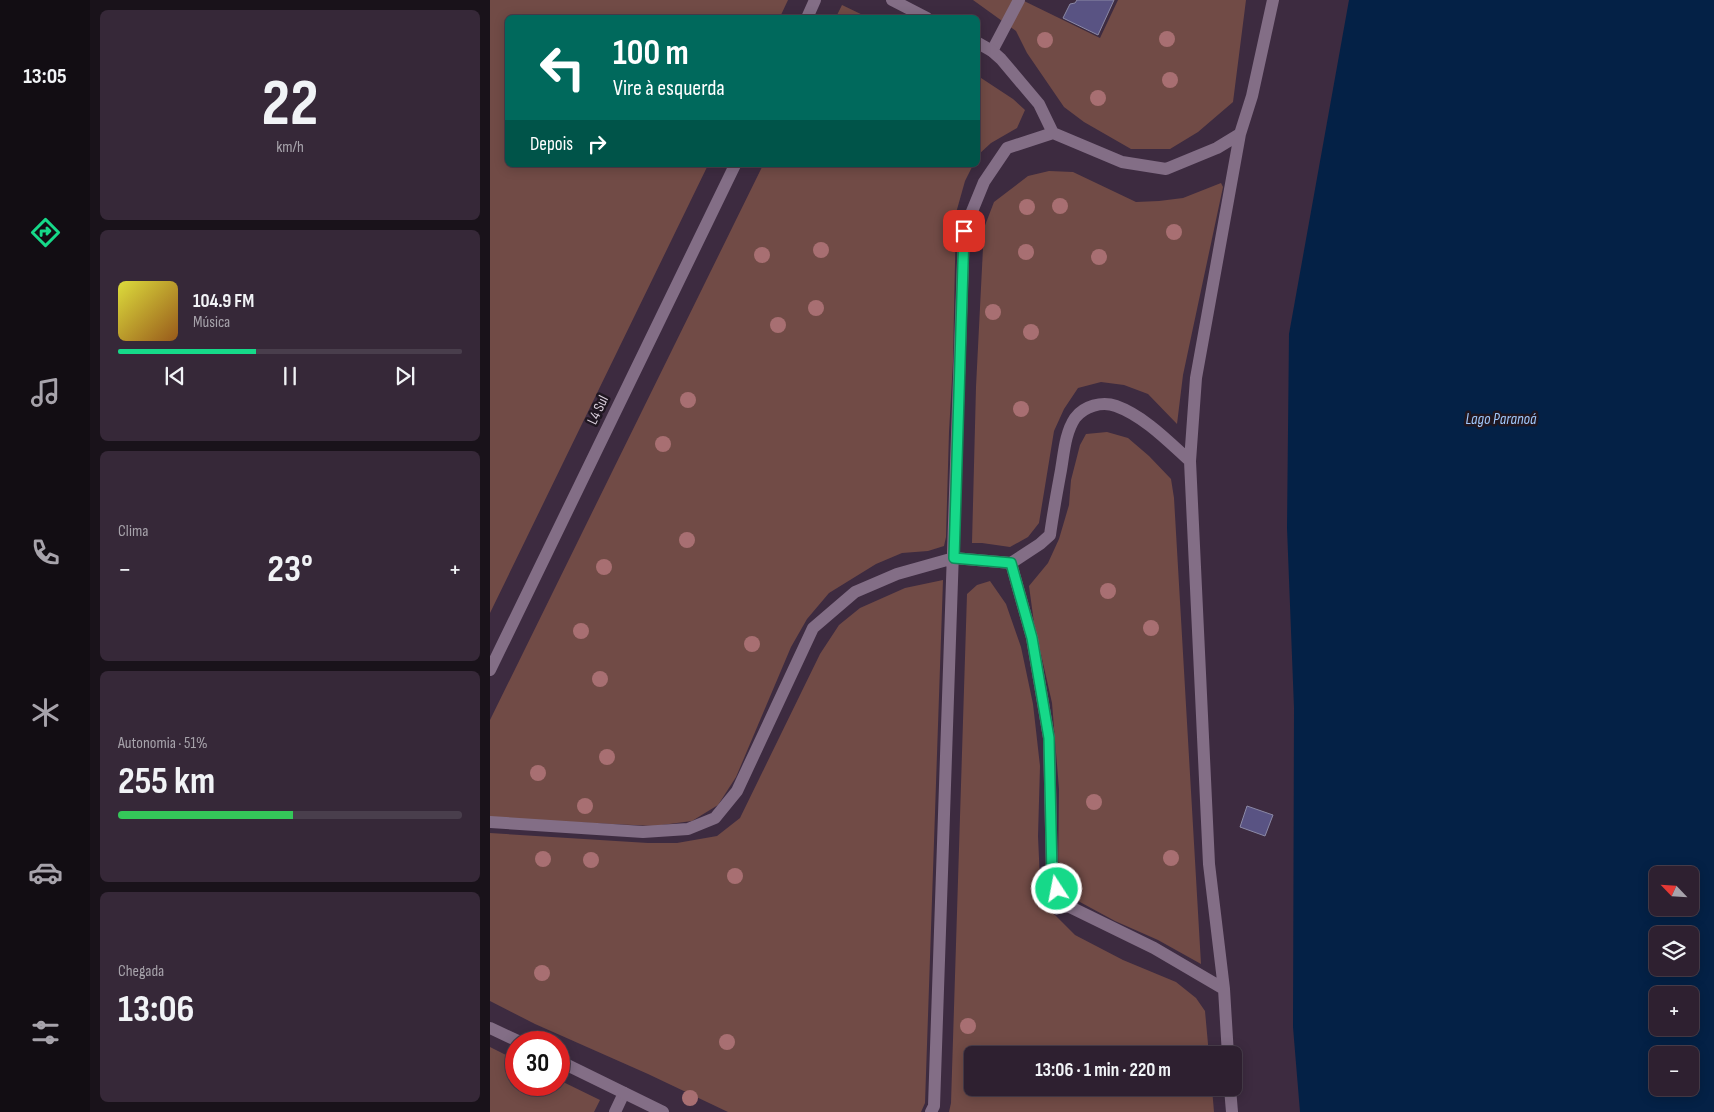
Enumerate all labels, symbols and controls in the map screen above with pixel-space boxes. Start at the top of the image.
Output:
text: 100 m [613,32,689,75]
icon: left [530,35,595,100]
text: 13:05 [23,63,67,90]
text: 22 [262,66,318,144]
text: Vire à esquerda [613,75,725,102]
icon: right [583,130,611,158]
text: Depois [530,133,573,156]
text: km/h [276,138,304,157]
pin [943,210,985,252]
icon: directions [28,215,63,250]
icon: arrive [950,217,978,245]
text: 104.9 FM [193,290,254,313]
text: Música [193,313,230,332]
icon: previous [161,362,189,390]
icon: pause [276,362,304,390]
icon: next [391,362,419,390]
icon: music [28,375,63,410]
street label: L4 Sul [583,392,613,428]
water label: Lago Paranoá [1465,410,1537,429]
text: Clima [118,522,148,541]
icon: phone [28,535,63,570]
text: 23° [267,547,313,592]
text: − [118,553,132,586]
text: + [448,553,462,586]
icon: climate [28,695,63,730]
text: Autonomia · 51% [118,734,208,753]
text: 255 km [118,759,215,804]
icon: car [28,855,63,890]
position arrow [1030,862,1082,914]
north arrow [1649,866,1699,916]
map controls [1649,866,1699,1096]
button: layers [1649,926,1699,976]
text: Chegada [118,962,164,981]
button: + [1649,986,1699,1036]
text: 13:06 [118,987,194,1032]
icon: filters [28,1015,63,1050]
speed limit sign: 30 [505,1031,570,1096]
button: − [1649,1046,1699,1096]
text: 13:06 · 1 min · 220 m [1035,1059,1171,1082]

